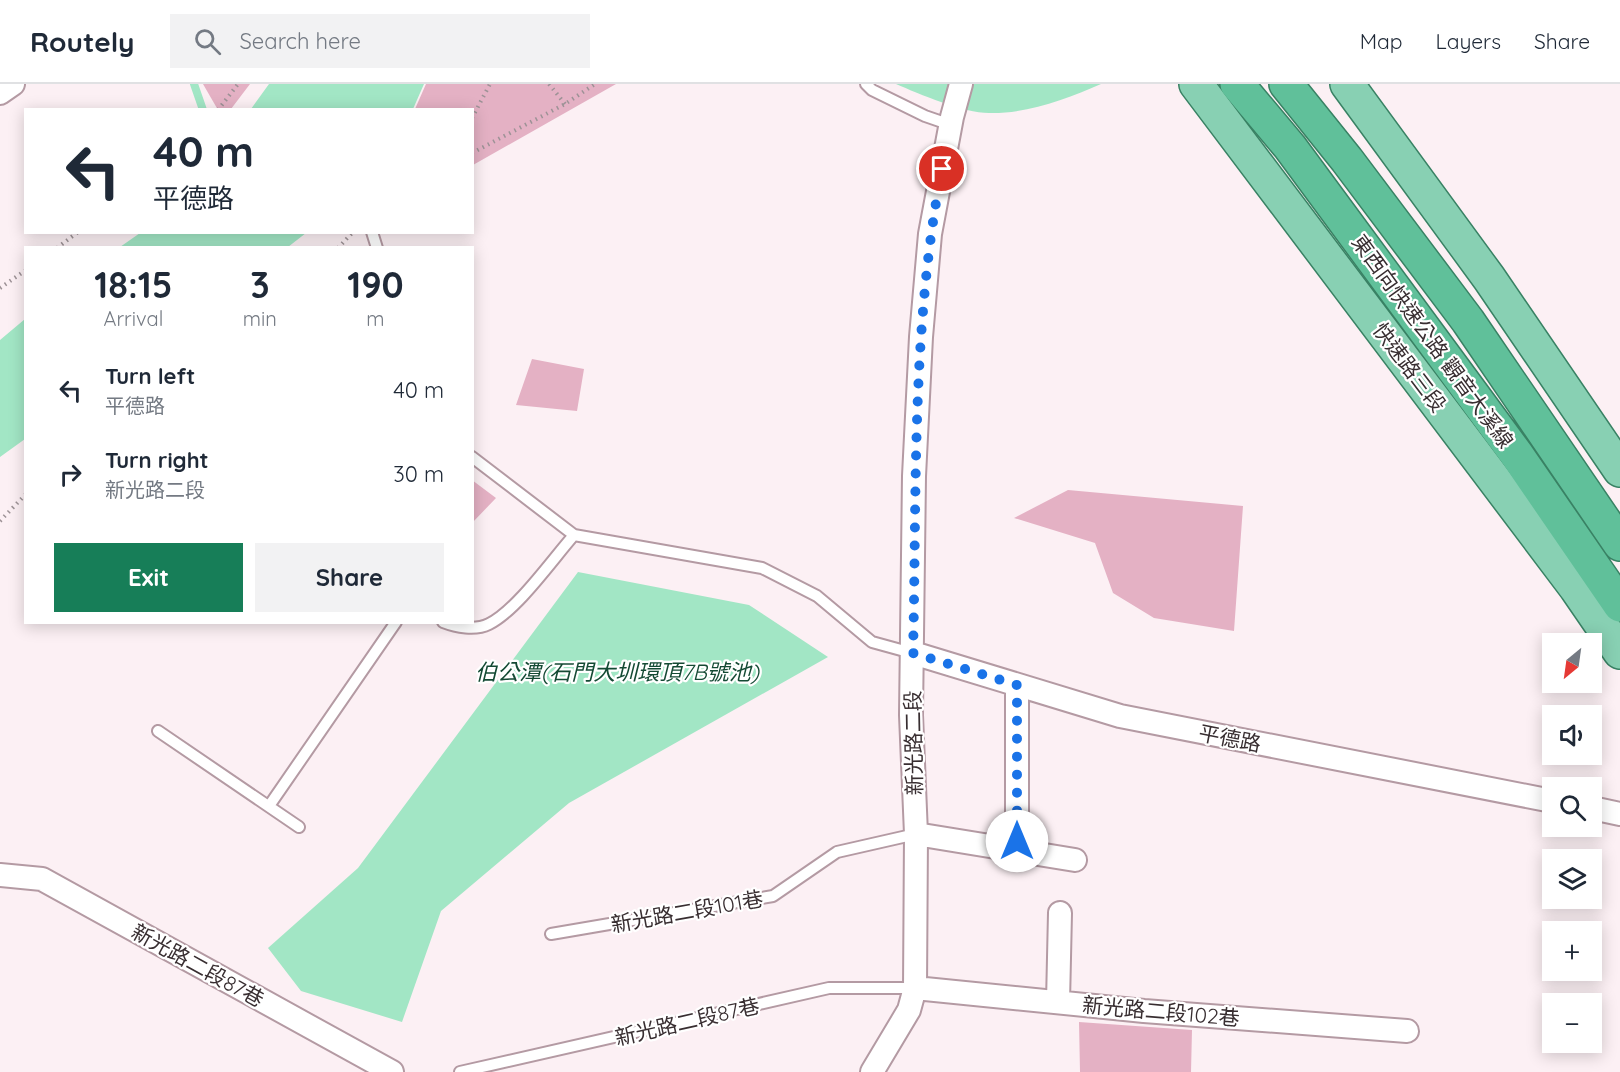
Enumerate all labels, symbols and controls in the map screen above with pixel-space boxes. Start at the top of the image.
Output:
search box [170,14,590,68]
text: Routely [30,24,134,59]
icon: search [191,25,224,58]
text: Search here [239,27,361,55]
text: Map [1360,28,1403,54]
text: Layers [1436,28,1501,54]
text: Share [1534,28,1590,54]
text: 40 m [153,125,254,178]
icon: left [54,132,132,210]
pin [916,143,967,194]
icon: arrive [925,152,958,185]
text: 平德路 [153,181,234,215]
street label: 東西向快速公路 觀音大溪線 [1347,229,1519,453]
text: 18:15 [94,262,173,307]
text: 3 [250,262,270,307]
text: 190 [347,262,404,307]
text: Arrival [103,306,163,331]
text: min [243,306,277,331]
text: m [366,306,385,331]
street label: 快速路三段 [1368,317,1452,417]
text: Turn left [105,362,195,390]
icon: left [54,374,87,407]
text: 40 m [393,376,444,404]
text: 平德路 [105,393,165,418]
text: Turn right [105,446,209,474]
icon: right [54,458,87,491]
text: 30 m [393,460,444,488]
text: 新光路二段 [105,477,205,502]
button: Exit [54,543,243,612]
button: Share [255,543,444,612]
north arrow [1542,633,1602,693]
map controls [1542,633,1602,1053]
water label: 伯公潭(石門大圳環頂7B號池) [475,658,760,686]
street label: 新光路二段 [899,690,927,796]
button: sound [1542,705,1602,765]
street label: 平德路 [1197,719,1263,757]
button: search [1542,777,1602,837]
position arrow [985,809,1049,873]
button: layers [1542,849,1602,909]
street label: 新光路二段101巷 [609,885,765,937]
street label: 新光路二段87巷 [127,918,269,1012]
button: + [1542,921,1602,981]
street label: 新光路二段102巷 [1081,991,1241,1031]
street label: 新光路二段87巷 [612,992,762,1050]
button: − [1542,993,1602,1053]

